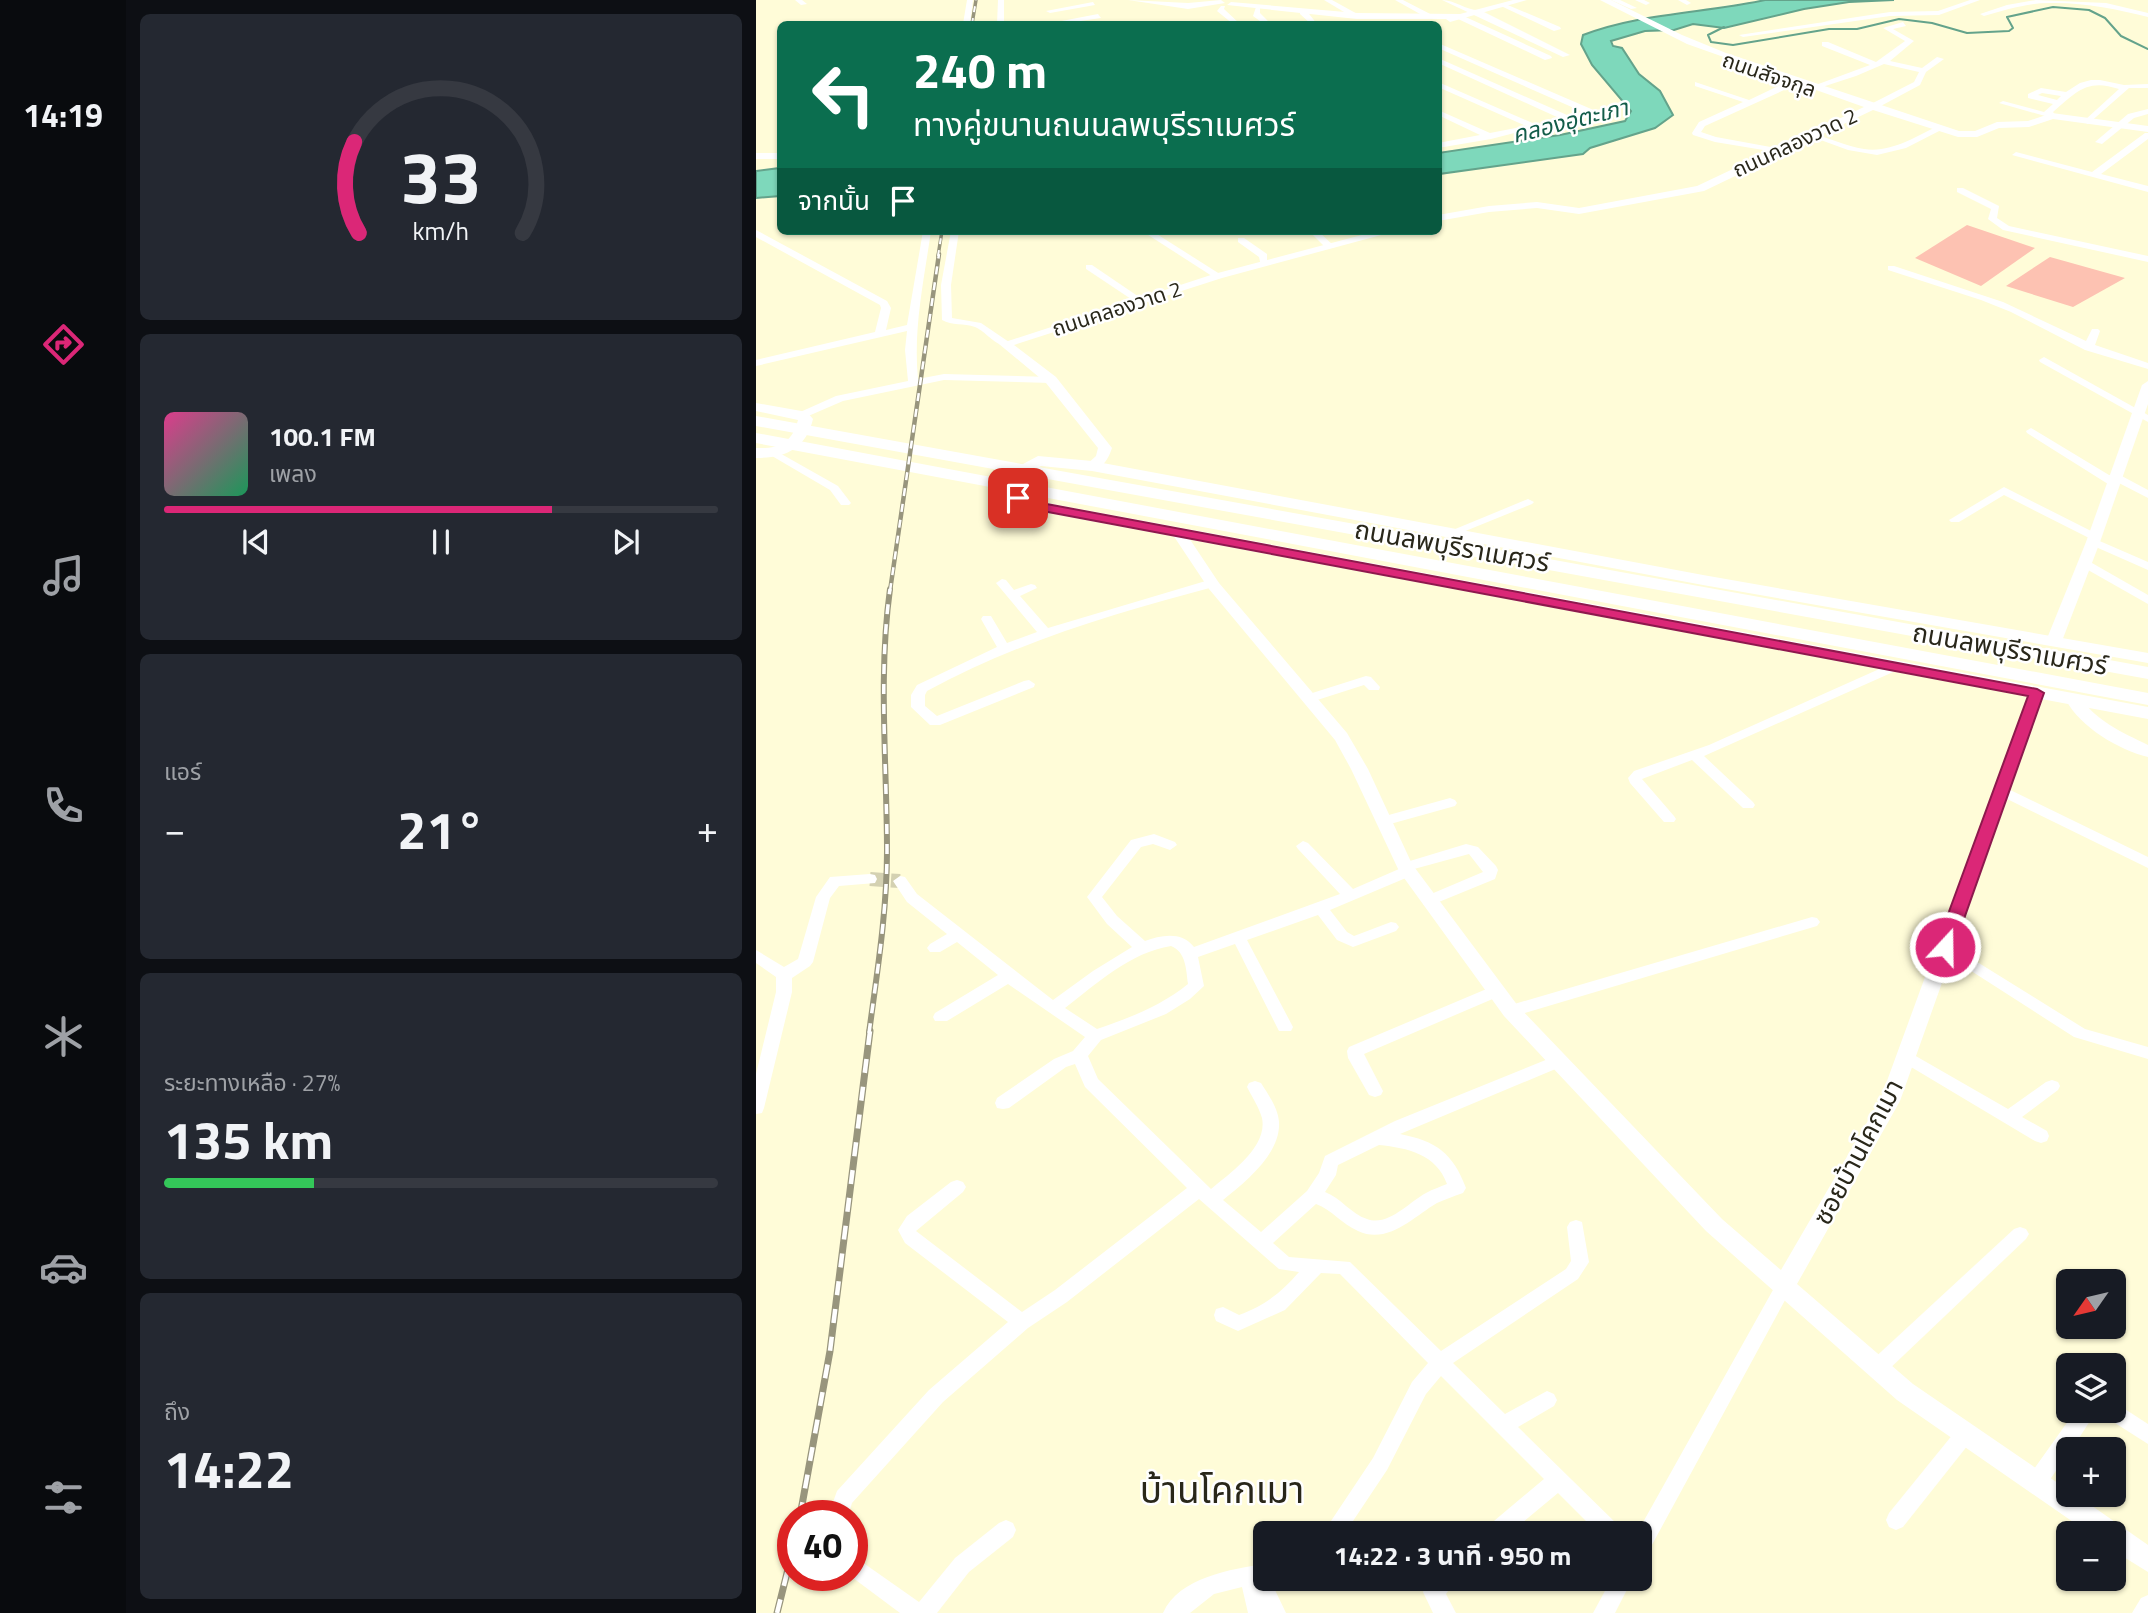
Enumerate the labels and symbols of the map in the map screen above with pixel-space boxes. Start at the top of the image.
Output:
street label: ถนนสัจจกุล [1718,43,1821,105]
water label: คลองอุ่ตะเภา [1508,89,1633,152]
street label: ถนนคลองวาด 2 [1727,99,1862,185]
street label: ถนนคลองวาด 2 [1048,272,1186,344]
pin [988,468,1048,528]
street label: ถนนลพบุรีราเมศวร์ [1351,509,1554,582]
street label: ถนนลพบุรีราเมศวร์ [1909,612,2112,685]
position arrow [1908,910,1982,984]
street label: ซอยบ้านโคกเมา [1803,1072,1912,1232]
north arrow [2056,1269,2126,1339]
district label: บ้านโคกเมา [1140,1461,1304,1517]
speed limit sign: 40 [777,1500,868,1591]

